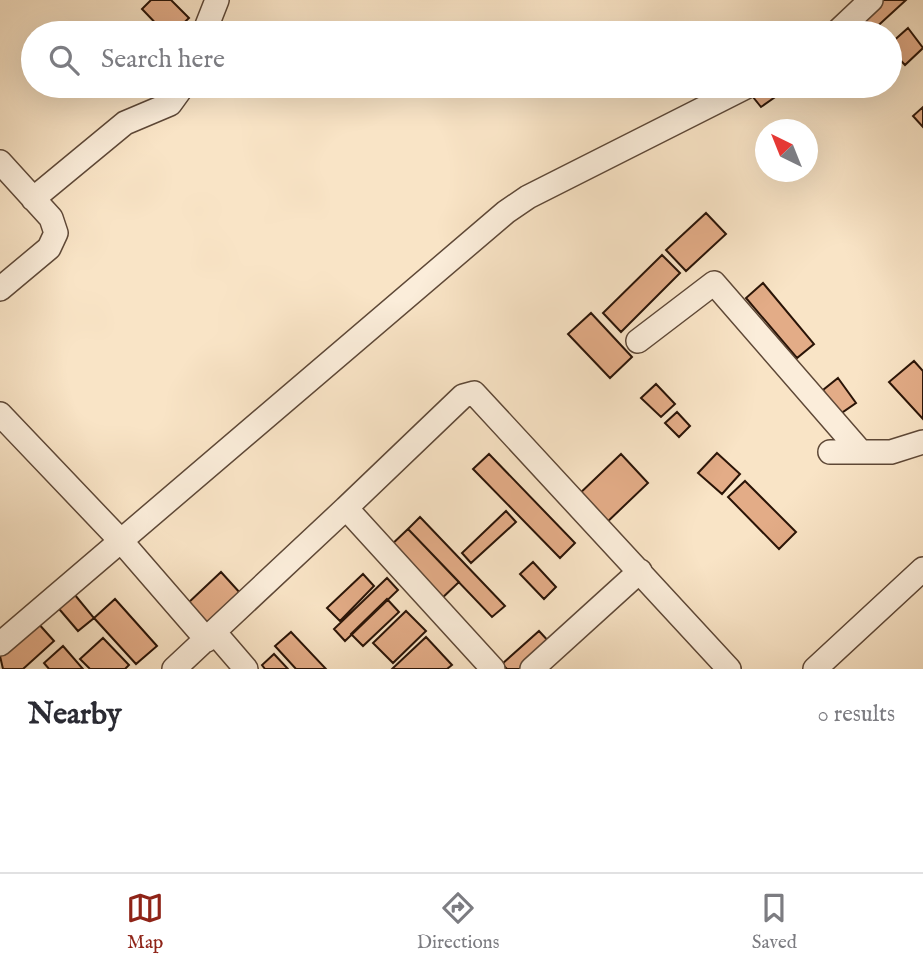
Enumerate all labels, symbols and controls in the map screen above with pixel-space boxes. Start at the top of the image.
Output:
search box [21,21,902,98]
icon: search [45,41,83,79]
text: Search here [101,43,225,76]
north arrow [755,119,818,182]
text: Nearby [28,696,121,734]
text: 0 results [817,700,895,729]
tab: Map [126,889,164,955]
tab: Directions [417,889,499,955]
tab: Saved [752,889,797,955]

